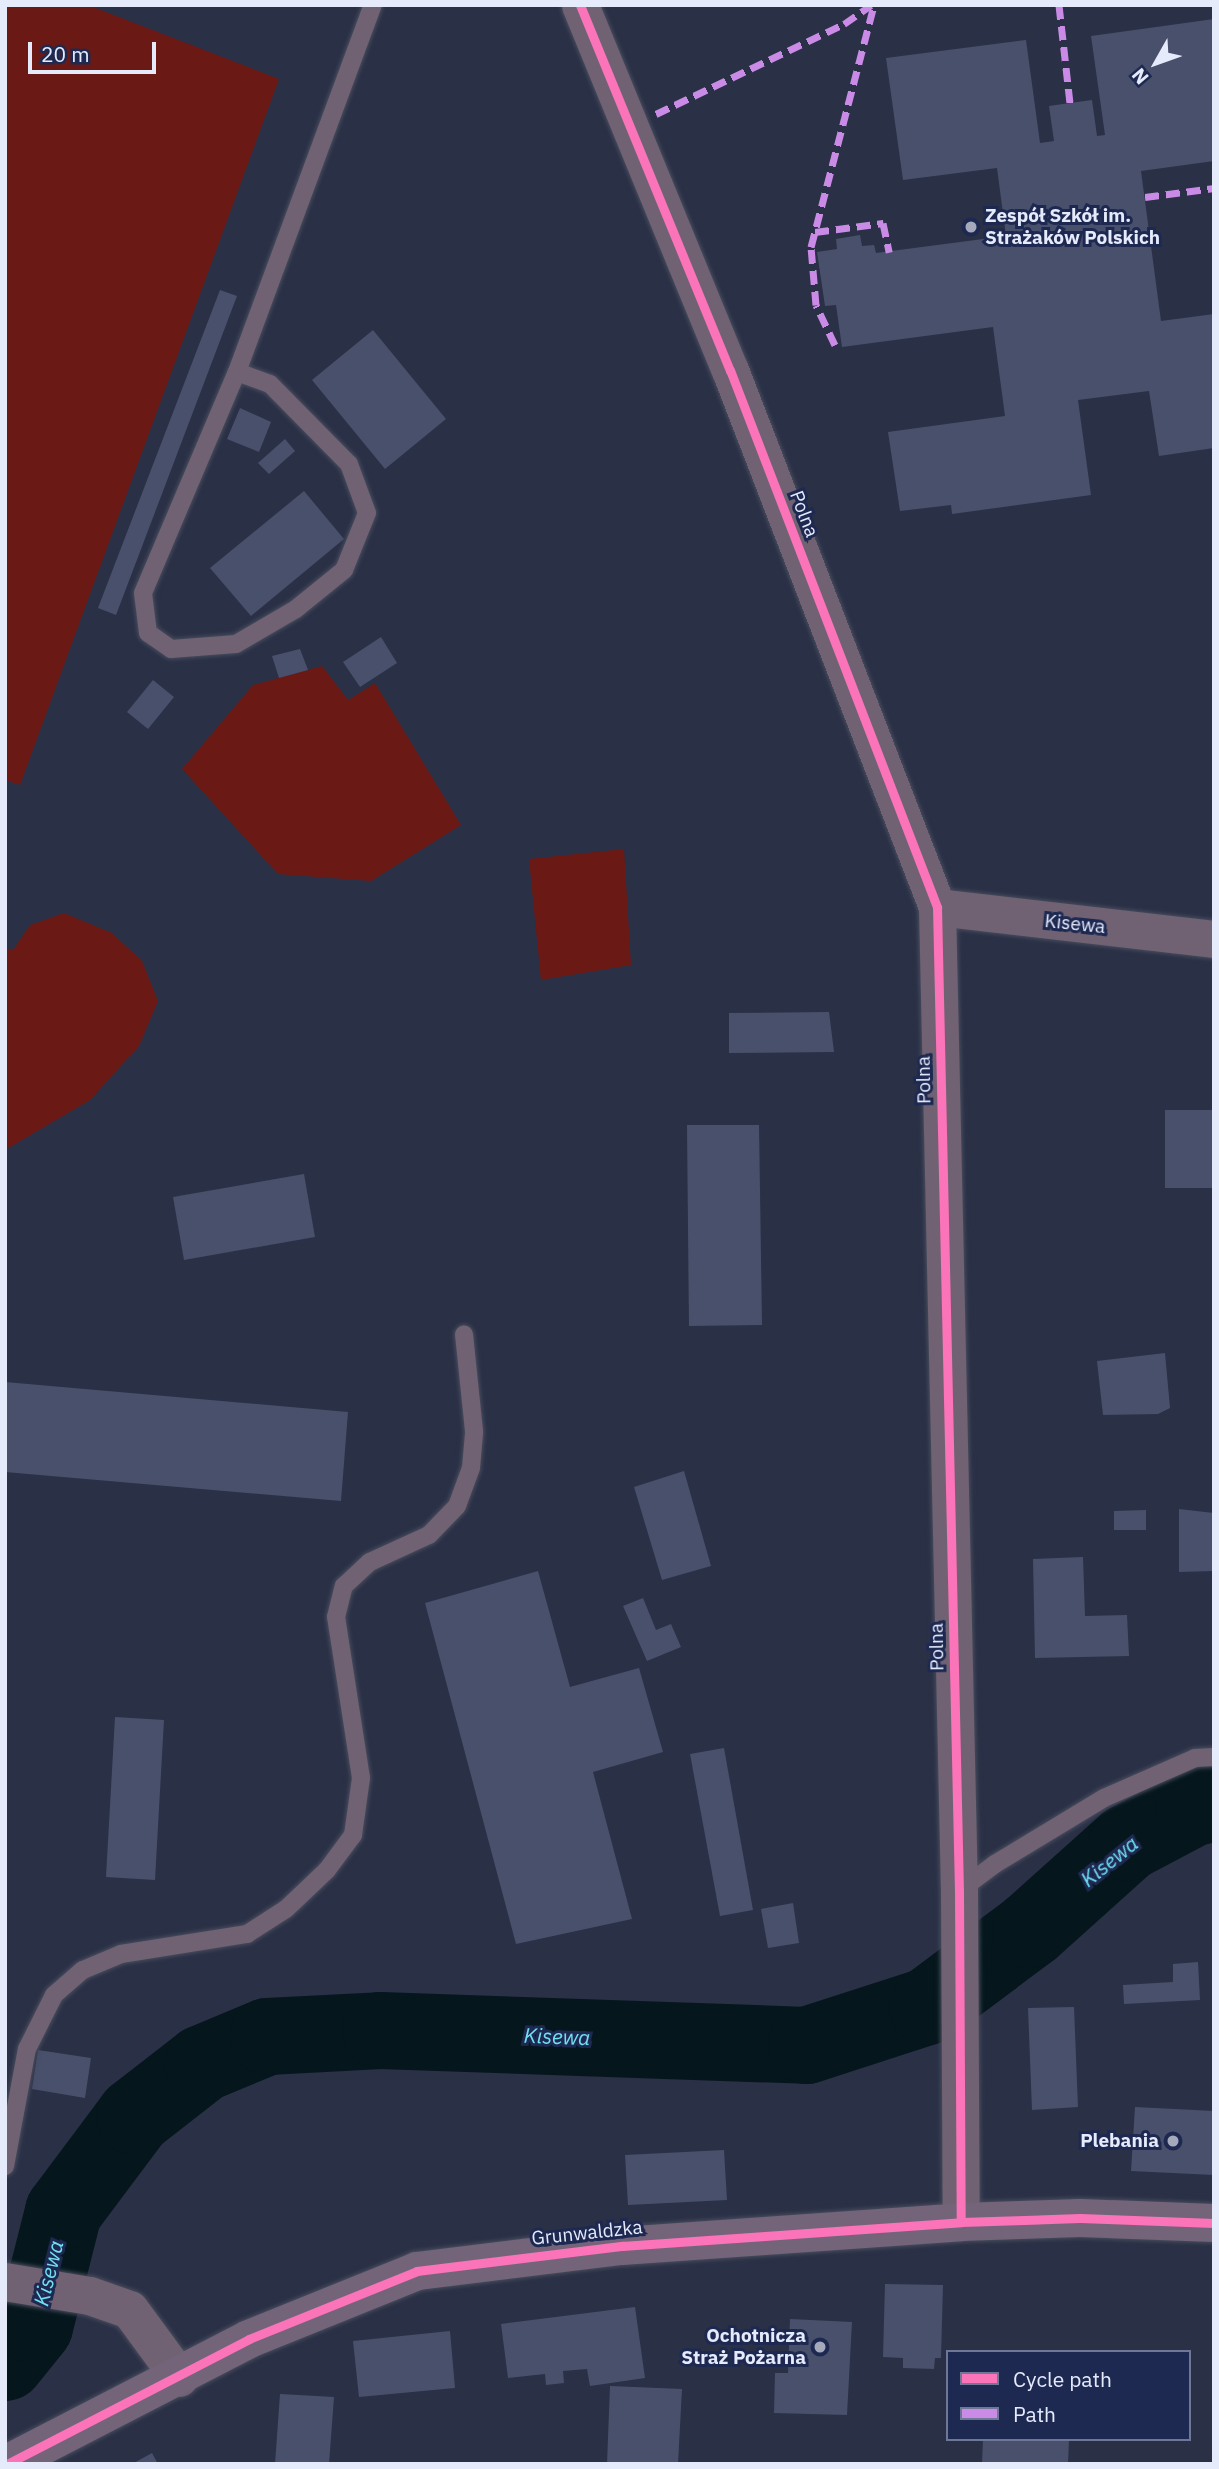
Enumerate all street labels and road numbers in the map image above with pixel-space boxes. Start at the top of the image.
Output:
street label: Polna [785,488,823,540]
street label: Kisewa [1043,909,1107,939]
street label: Polna [912,1056,936,1104]
street label: Polna [925,1623,949,1671]
street label: Grunwaldzka [530,2216,644,2250]

